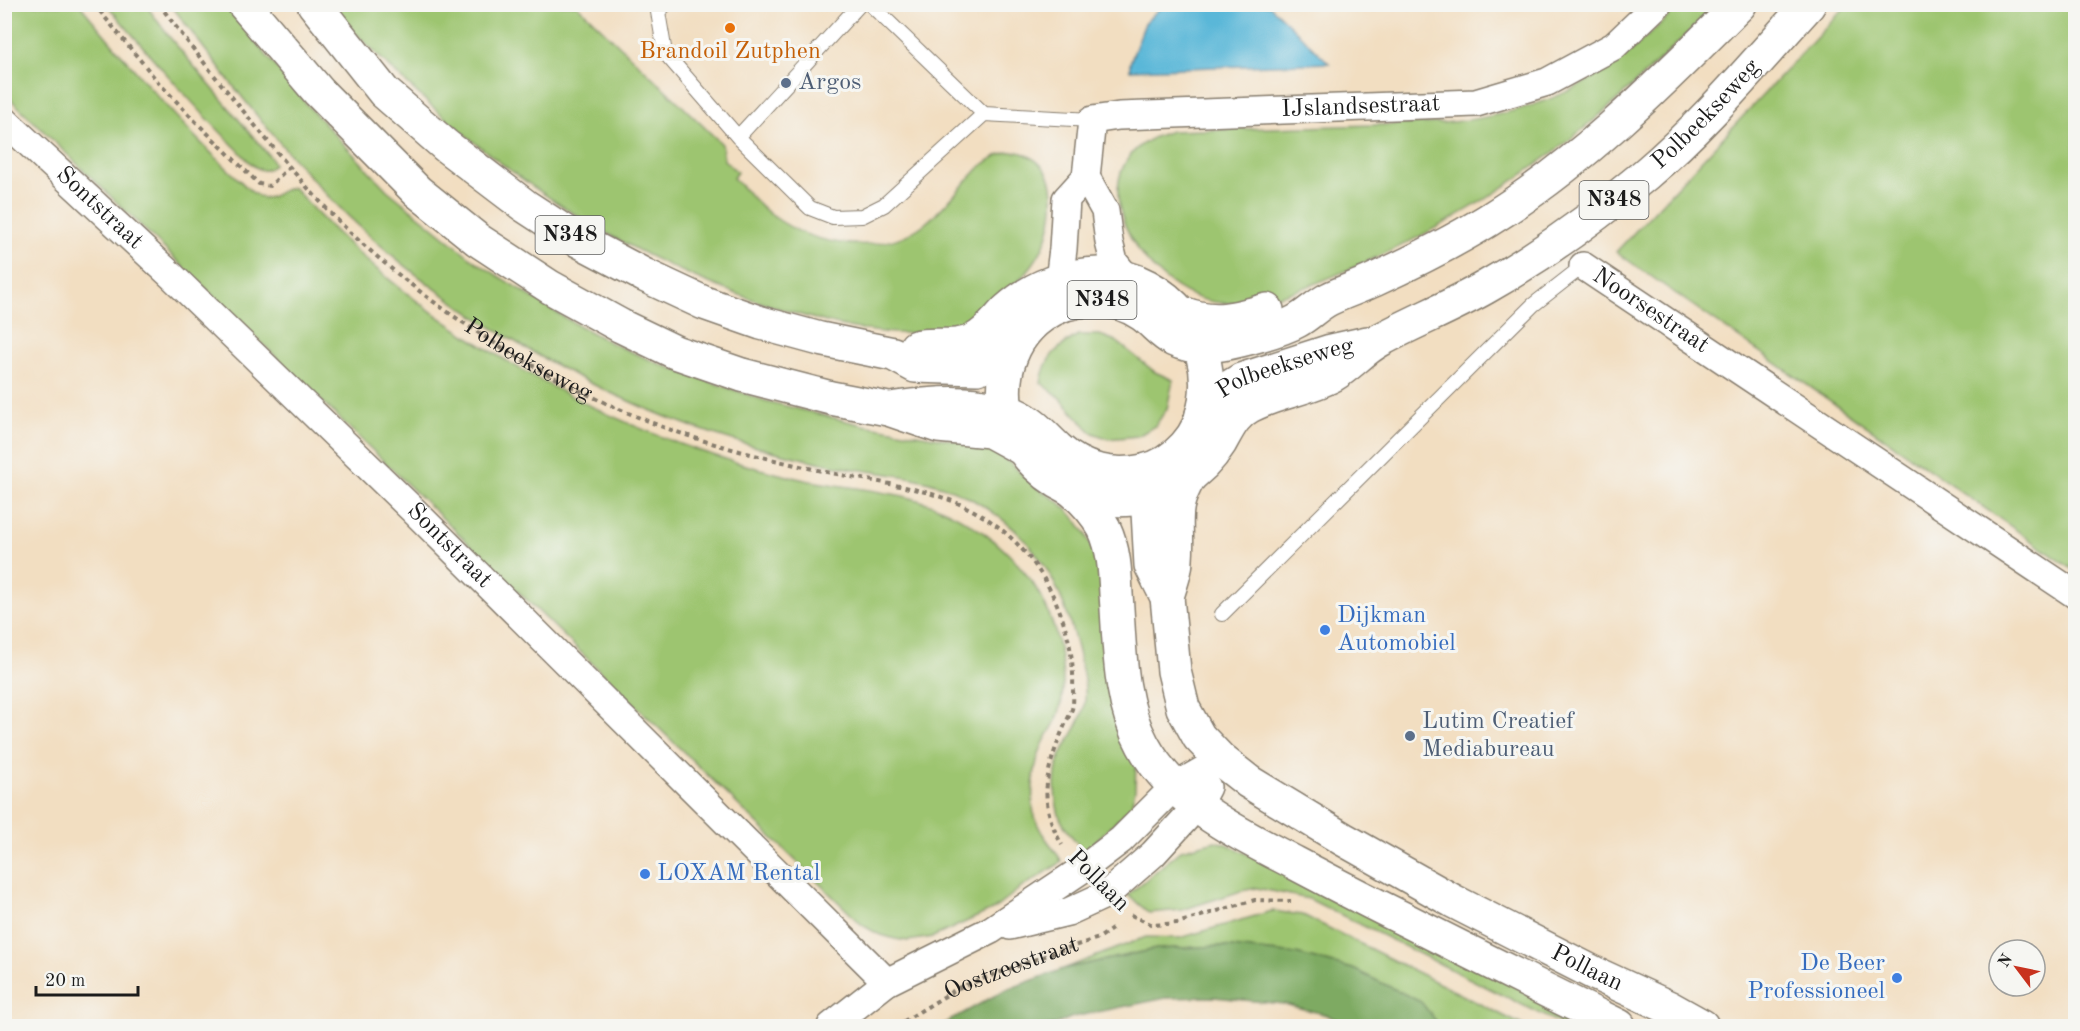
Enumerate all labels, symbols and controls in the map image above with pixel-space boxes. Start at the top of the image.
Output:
marker: Brandoil Zutphen [723,21,737,35]
place label: Brandoil Zutphen [639,40,821,64]
street label: Polbeekseweg [1648,55,1765,174]
place label: Argos [798,71,861,95]
marker: Argos [779,76,793,90]
street label: IJslandsestraat [1281,92,1441,122]
street label: Sontstraat [51,163,147,254]
road number: N348 [1580,181,1648,219]
road number: N348 [536,216,604,254]
street label: Noorsestraat [1588,264,1713,358]
road number: N348 [1068,281,1136,319]
street label: Polbeekseweg [459,315,596,407]
street label: Polbeekseweg [1213,334,1356,404]
street label: Sontstraat [402,499,496,593]
place label: Dijkman Automobiel [1337,604,1456,656]
marker: Dijkman Automobiel [1318,623,1332,637]
place label: Lutim Creatief Mediabureau [1422,710,1575,762]
marker: Lutim Creatief Mediabureau [1403,729,1417,743]
street label: Pollaan [1062,845,1134,917]
place label: LOXAM Rental [657,862,820,886]
marker: LOXAM Rental [638,867,652,881]
street label: Oostzeestraat [940,933,1082,1005]
north arrow [1987,938,2047,998]
street label: Pollaan [1547,941,1626,996]
text: N [1996,951,2016,971]
place label: De Beer Professioneel [1747,952,1885,1004]
scale bar [36,959,138,997]
marker: De Beer Professioneel [1890,971,1904,985]
text: 20 m [45,972,85,990]

